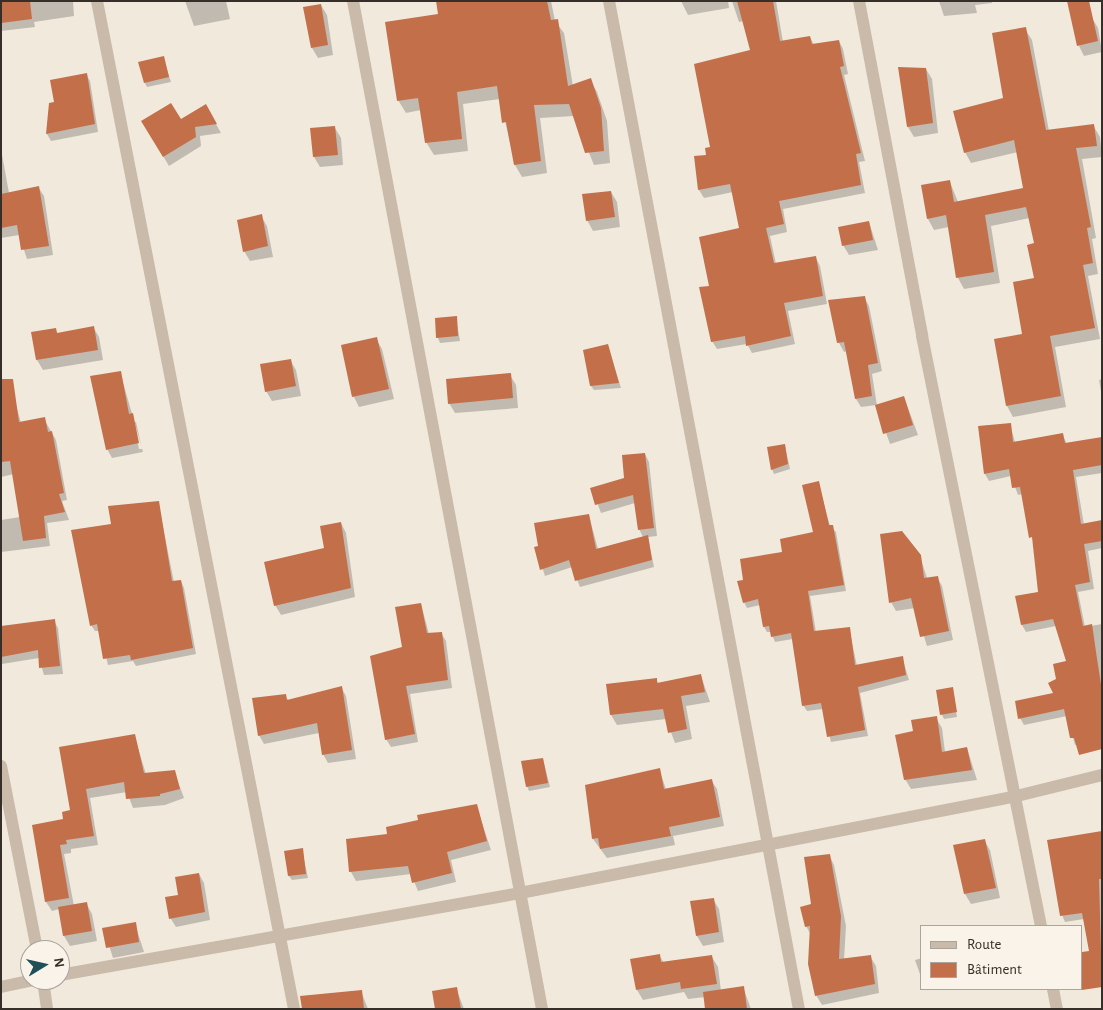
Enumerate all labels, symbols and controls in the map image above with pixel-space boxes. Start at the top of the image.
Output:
legend [920,925,1083,990]
text: Route [967,937,1001,952]
north arrow [20,940,70,990]
text: N [51,957,67,969]
text: Bâtiment [967,962,1022,977]

